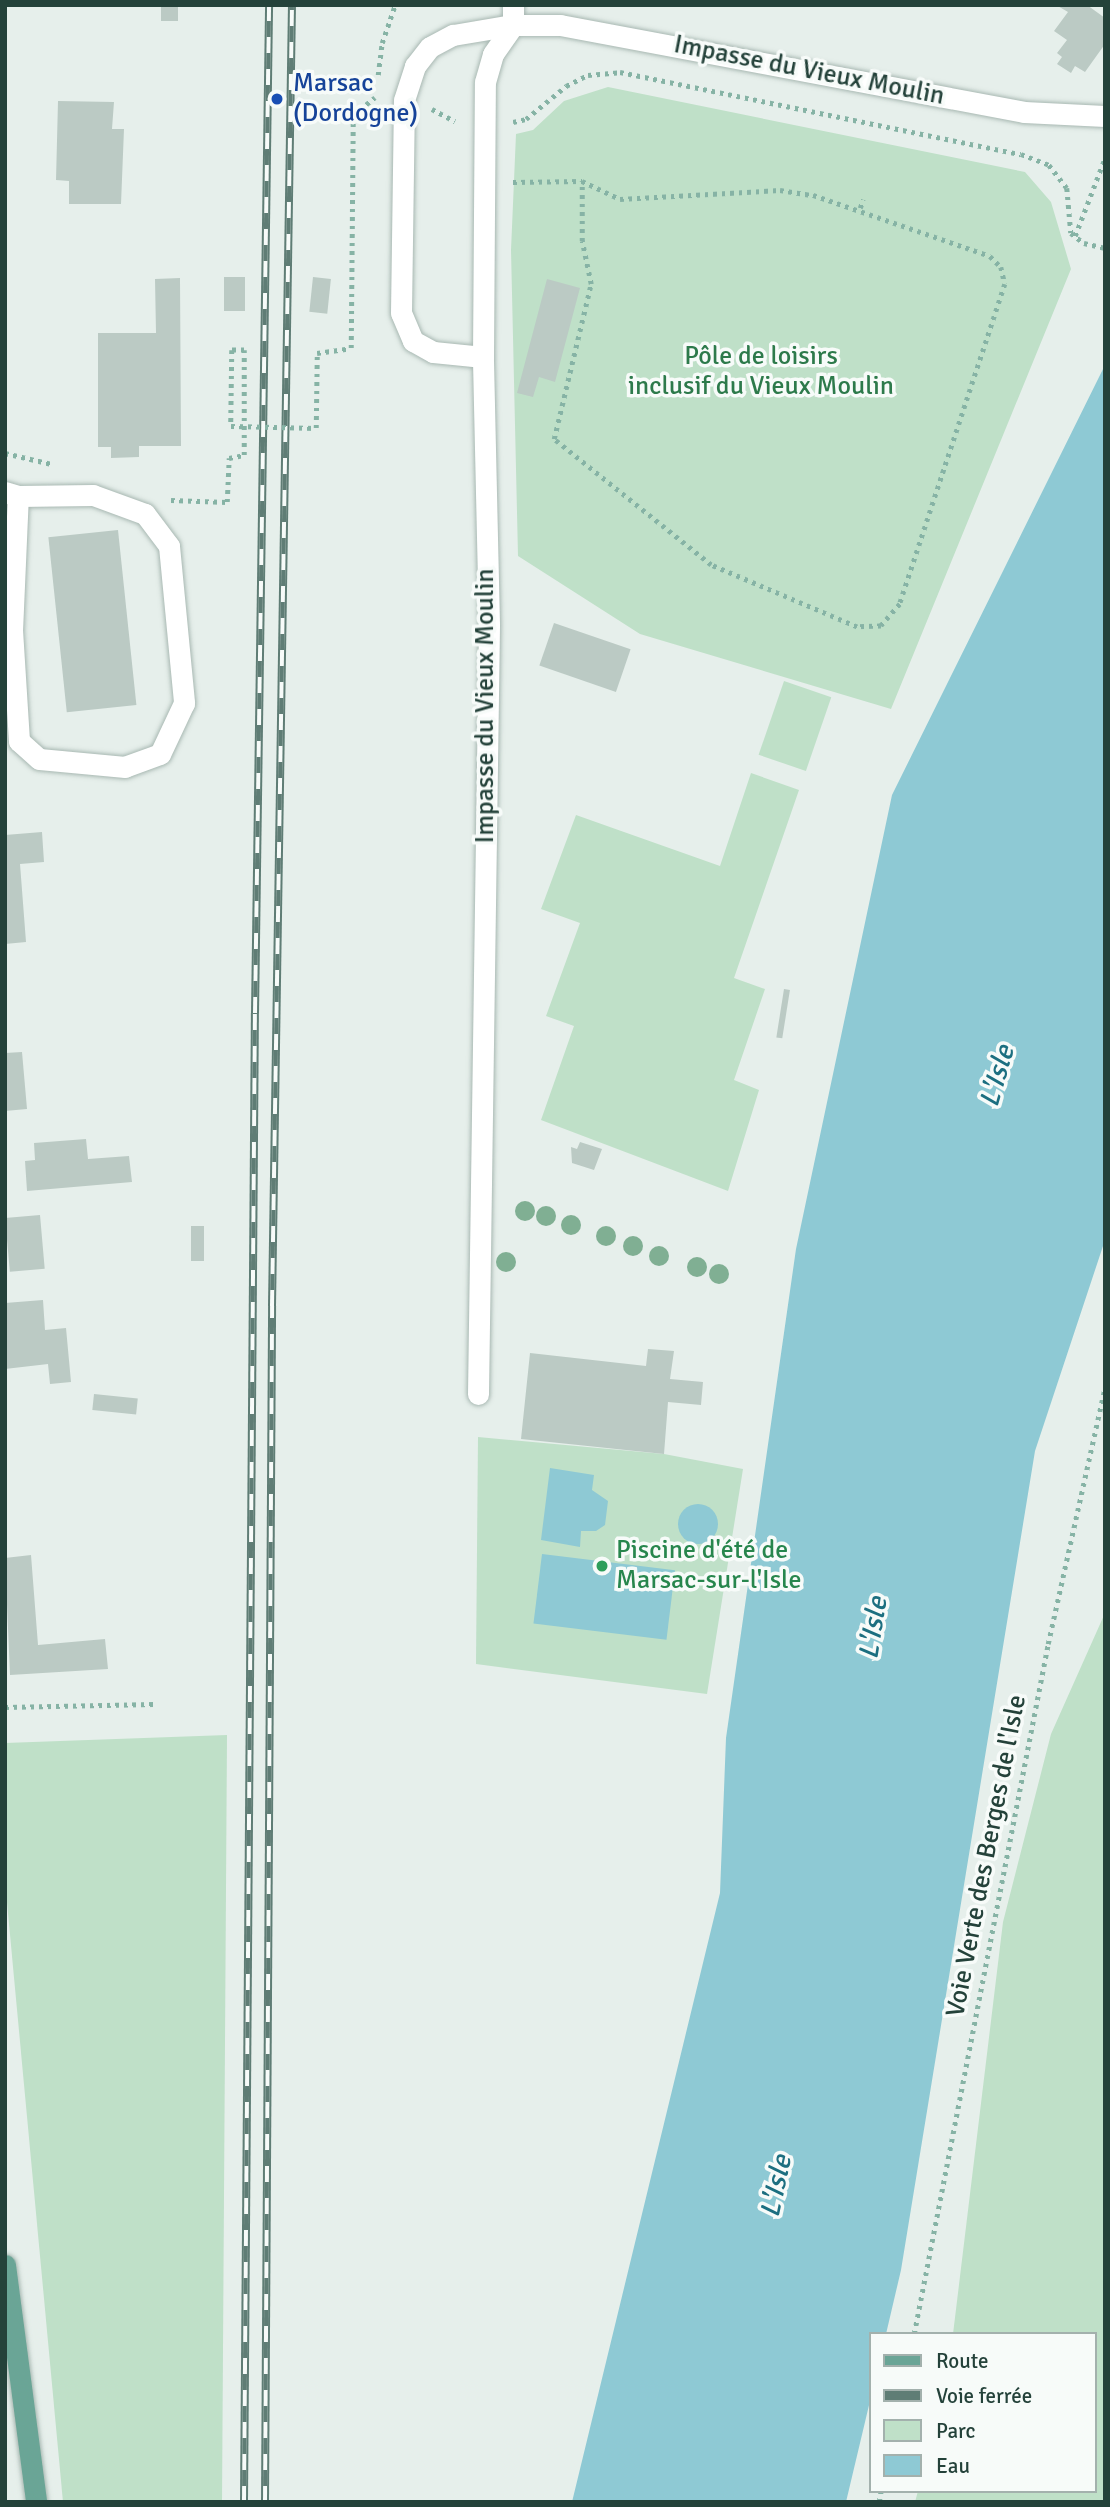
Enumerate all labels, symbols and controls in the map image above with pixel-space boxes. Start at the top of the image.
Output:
street label: Impasse du Vieux Moulin [671,29,947,113]
place label: Marsac (Dordogne) [293,68,418,130]
marker: Marsac (Dordogne) [267,89,287,109]
park label: Pôle de loisirs inclusif du Vieux Moulin [628,341,894,402]
street label: Impasse du Vieux Moulin [470,569,502,843]
water label: L'Isle [972,1041,1022,1111]
place label: Piscine d'été de Marsac-sur-l'Isle [616,1535,801,1596]
marker: Piscine d'été de Marsac-sur-l'Isle [594,1558,610,1574]
water label: L'Isle [852,1595,894,1661]
street label: Voie Verte des Berges de l'Isle [940,1692,1034,2020]
water label: L'Isle [753,2152,799,2220]
legend [869,2332,1096,2493]
text: Route [936,2348,988,2374]
text: Voie ferrée [936,2383,1032,2409]
text: Parc [936,2418,975,2444]
text: Eau [936,2453,970,2479]

